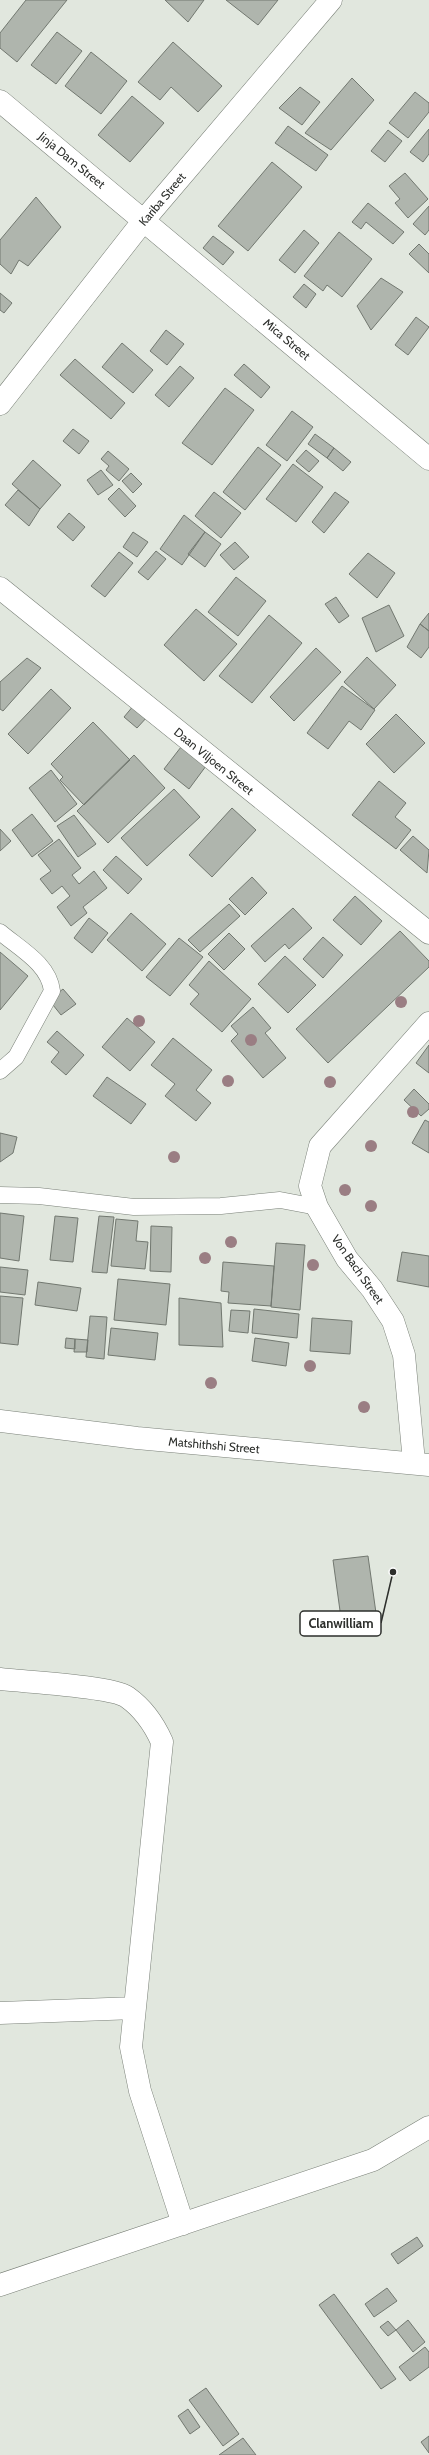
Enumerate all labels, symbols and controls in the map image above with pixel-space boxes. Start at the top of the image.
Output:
street label: Jinja Dam Street [35,128,108,192]
street label: Kariba Street [135,169,189,229]
street label: Mica Street [260,315,314,363]
street label: Daan Viljoen Street [171,724,257,798]
street label: Von Bach Street [329,1232,387,1306]
street label: Matshithshi Street [168,1434,260,1456]
callout: Clanwilliam [300,1611,381,1636]
text: Clanwilliam [308,1615,374,1631]

